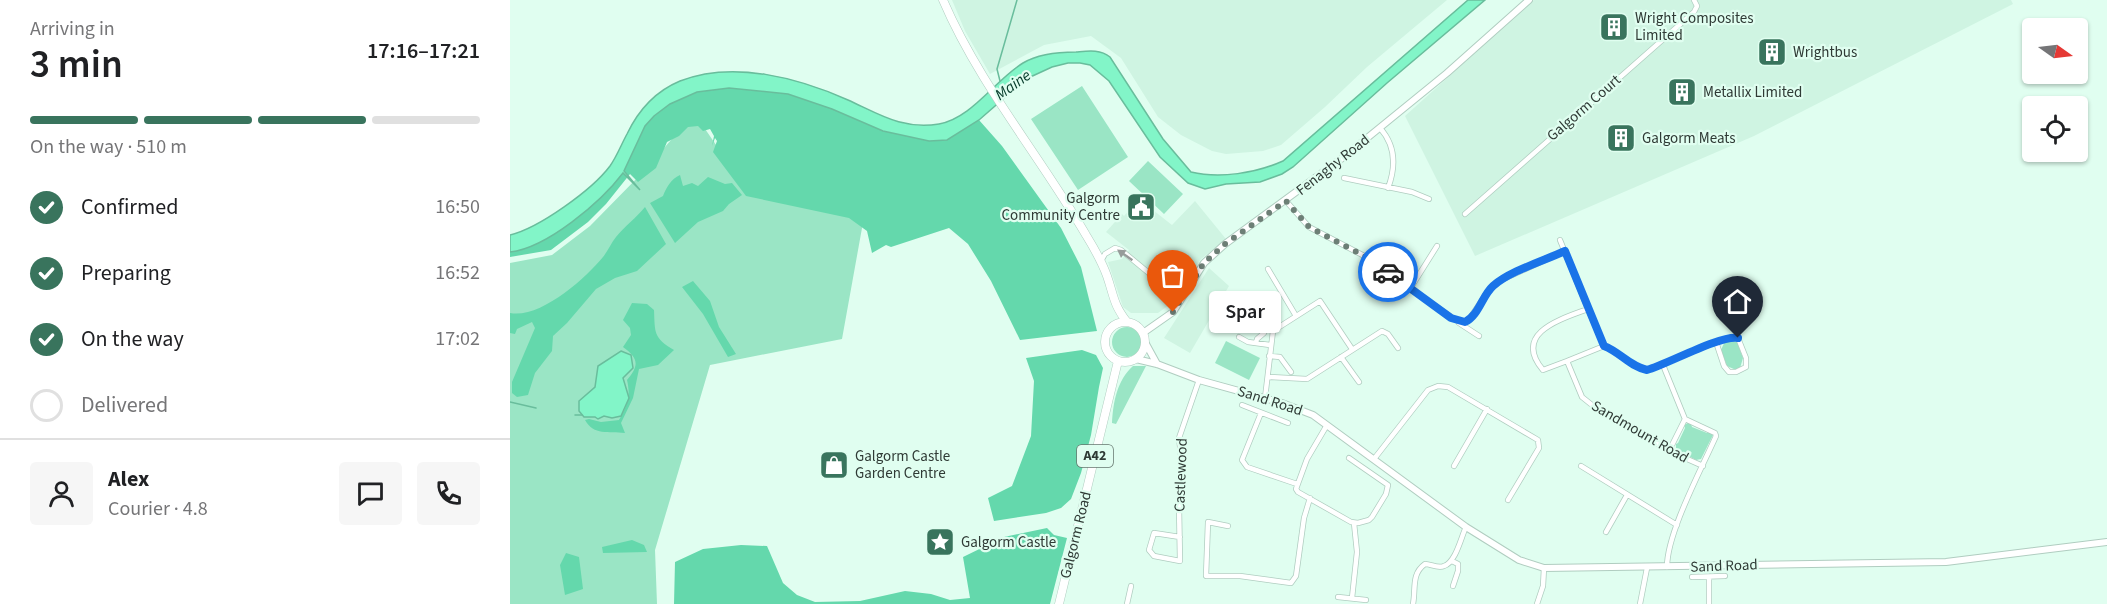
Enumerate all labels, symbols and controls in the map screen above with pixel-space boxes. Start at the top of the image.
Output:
place label: Wright Composites Limited [1635,8,1754,46]
building icon: Wright Composites Limited [1598,11,1630,43]
text: Arriving in [30,15,115,43]
north arrow [2022,18,2088,84]
map controls [2022,18,2088,162]
text: 17:16–17:21 [367,35,480,67]
building icon: Wrightbus [1756,36,1788,68]
text: 3 min [30,37,123,93]
place label: Wrightbus [1793,42,1857,63]
water label: Maine [990,64,1036,106]
street label: Galgorm Court [1542,70,1626,146]
building icon: Metallix Limited [1666,76,1698,108]
place label: Metallix Limited [1703,82,1802,103]
button: locate [2022,96,2088,162]
building icon: Galgorm Meats [1605,122,1637,154]
place label: Galgorm Meats [1642,128,1735,149]
street label: Fenaghy Road [1292,130,1374,200]
text: On the way · 510 m [30,133,187,161]
place label: Galgorm Community Centre [1002,188,1120,226]
icon: check [30,191,63,224]
text: Confirmed [81,191,178,223]
public building icon: Galgorm Community Centre [1125,191,1157,223]
text: 16:50 [435,193,480,221]
courier [1358,242,1418,302]
one-way arrow [1116,249,1133,260]
pin [1147,250,1198,312]
icon: car [1372,256,1405,289]
icon: check [30,257,63,290]
text: Preparing [81,257,171,289]
text: 16:52 [435,259,480,287]
icon: bag [1156,259,1189,292]
pin [1712,276,1763,338]
icon: home [1721,285,1754,318]
callout: Spar [1209,291,1281,333]
text: Spar [1225,298,1265,326]
icon: check [30,323,63,356]
text: On the way [81,323,184,355]
text: 17:02 [435,325,480,353]
street label: Sand Road [1235,381,1305,421]
text: Delivered [81,389,168,421]
street label: Sandmount Road [1587,396,1693,468]
street label: Castlewood [1169,438,1193,512]
road number: A42 [1077,445,1113,467]
place label: Galgorm Castle Garden Centre [855,446,950,484]
shop icon: Galgorm Castle Garden Centre [818,449,850,481]
button: person [30,462,93,525]
button: chat [339,462,402,525]
button: phone [417,462,480,525]
text: Alex [108,463,149,495]
street label: Galgorm Road [1055,489,1097,581]
text: Courier · 4.8 [108,495,208,523]
place icon: Galgorm Castle [924,526,956,558]
place label: Galgorm Castle [961,532,1056,553]
street label: Sand Road [1690,554,1758,578]

